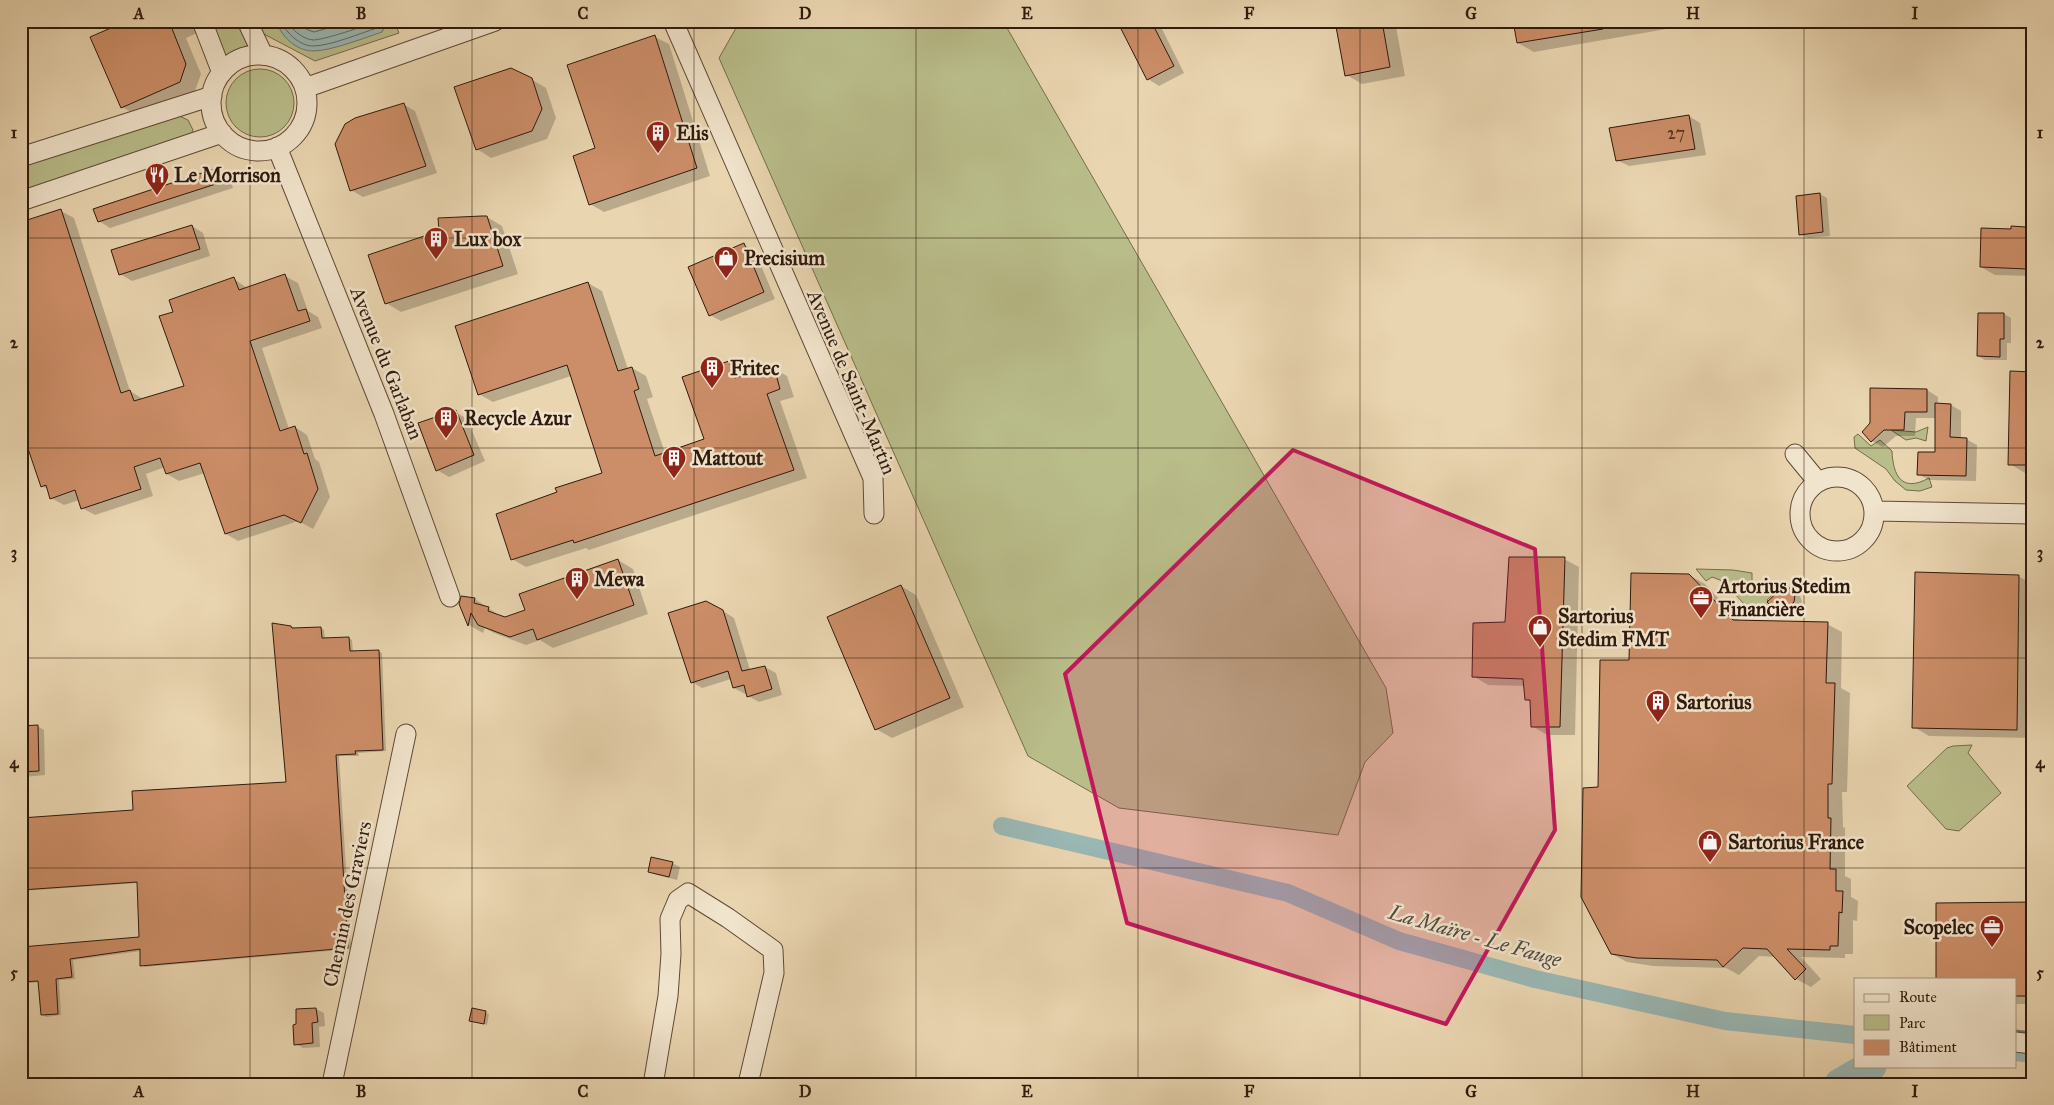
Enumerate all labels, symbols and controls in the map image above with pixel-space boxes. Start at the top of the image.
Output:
text: A [133,4,145,23]
text: B [356,4,366,23]
text: C [578,4,589,23]
text: D [799,4,812,23]
text: E [1021,4,1033,23]
text: F [1244,4,1255,23]
text: G [1465,4,1477,23]
text: H [1686,4,1700,23]
text: I [1912,4,1919,23]
building icon: Elis [645,120,671,154]
place label: Elis [676,121,709,145]
house number: 27 [1667,122,1685,144]
text: 1 [11,123,18,142]
text: 1 [2037,123,2044,142]
restaurant icon: Le Morrison [144,162,170,196]
place label: Le Morrison [174,163,281,187]
building icon: Lux box [423,226,449,260]
place label: Lux box [454,227,522,251]
shop icon: Precisium [713,245,739,279]
place label: Precisium [744,246,825,270]
street label: Avenue du Garlaban [345,282,429,443]
street label: Avenue de Saint-Martin [802,285,902,478]
text: 2 [10,333,19,352]
text: 2 [2036,333,2045,352]
building icon: Fritec [699,355,725,389]
place label: Fritec [730,356,780,380]
building icon: Recycle Azur [433,405,459,439]
place label: Recycle Azur [464,406,572,431]
building icon: Mattout [661,445,687,479]
place label: Mattout [692,446,764,470]
text: 3 [11,543,17,563]
text: 3 [2037,543,2043,563]
building icon: Mewa [564,566,590,600]
place label: Mewa [594,567,645,591]
place label: Artorius Stedim Financière [1716,574,1851,621]
office icon: Artorius Stedim Financière [1688,585,1714,619]
place label: Sartorius Stedim FMT [1558,604,1669,651]
shop icon: Sartorius Stedim FMT [1527,614,1553,648]
building icon: Sartorius [1645,689,1671,723]
place label: Sartorius [1676,690,1752,714]
text: 4 [10,753,20,773]
text: 4 [2036,753,2046,773]
street label: Chemin des Graviers [318,819,376,989]
shop icon: Sartorius France [1697,829,1723,863]
place label: Sartorius France [1728,830,1865,854]
water label: La Maïre - Le Fauge [1385,899,1565,973]
office icon: Scopelec [1979,914,2005,948]
place label: Scopelec [1903,915,1975,940]
text: 5 [10,963,18,982]
text: 5 [2036,963,2044,982]
legend [1854,978,2016,1068]
text: Route [1899,988,1937,1006]
text: Parc [1899,1014,1926,1032]
text: Bâtiment [1899,1038,1958,1056]
text: A [133,1082,145,1101]
text: B [356,1082,366,1101]
text: C [578,1082,589,1101]
text: D [799,1082,812,1101]
text: E [1021,1082,1033,1101]
text: F [1244,1082,1255,1101]
text: G [1465,1082,1477,1101]
text: H [1686,1082,1700,1101]
text: I [1912,1082,1919,1101]

